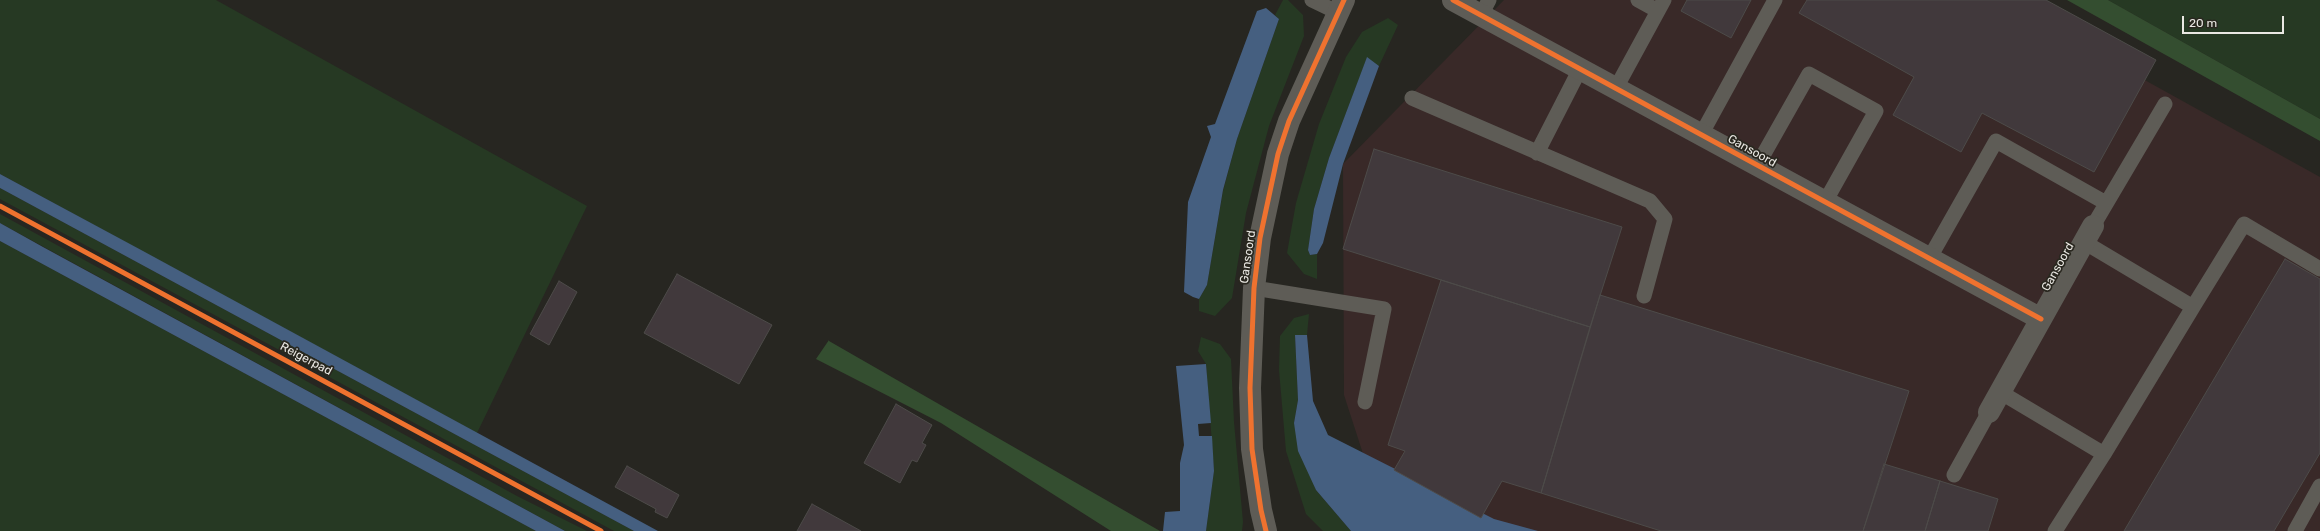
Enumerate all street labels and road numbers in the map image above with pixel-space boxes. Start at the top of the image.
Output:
street label: Gansoord [1725,132,1779,170]
street label: Gansoord [1237,229,1259,285]
street label: Gansoord [2039,240,2077,294]
street label: Reigerpad [278,339,334,379]

